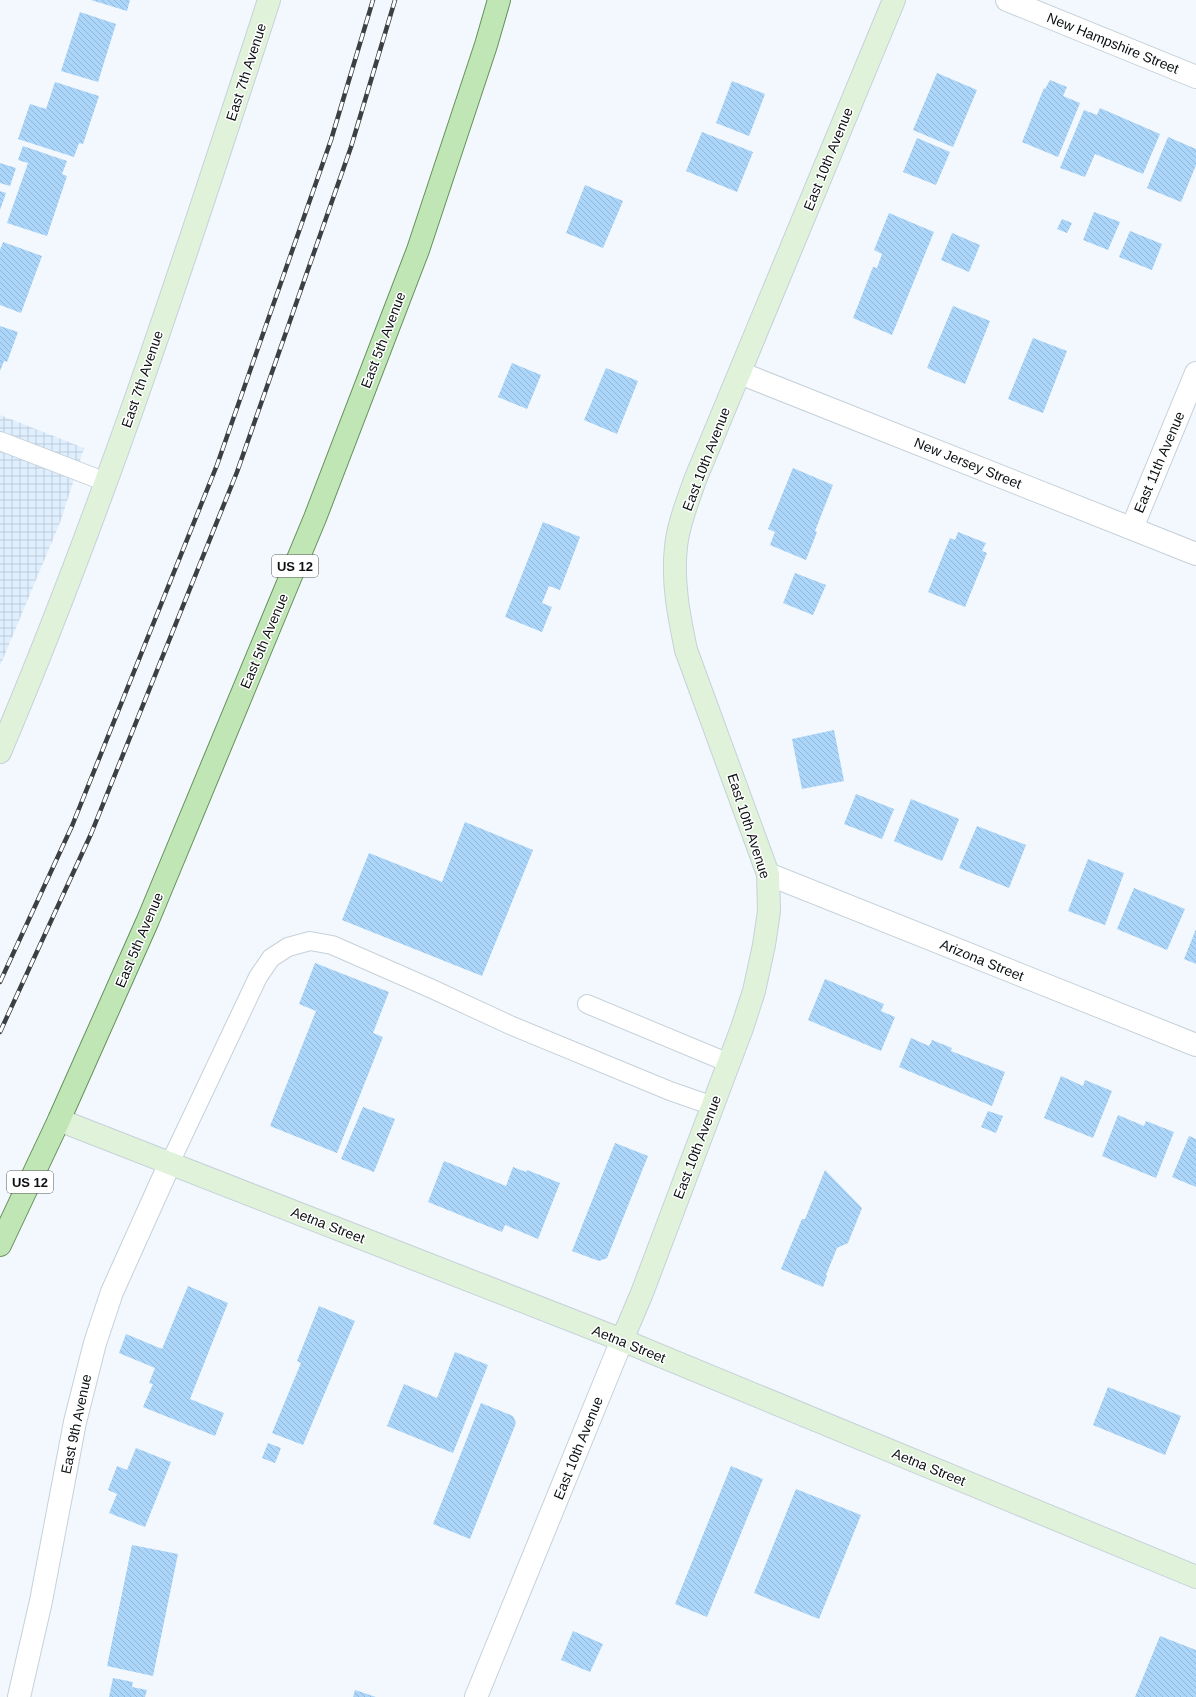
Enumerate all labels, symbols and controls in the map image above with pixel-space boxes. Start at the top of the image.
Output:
street label: New Hampshire Street [1045,9,1181,77]
street label: East 7th Avenue [223,21,269,123]
street label: East 10th Avenue [800,105,856,213]
street label: East 5th Avenue [357,289,409,390]
street label: East 7th Avenue [118,328,166,430]
street label: East 10th Avenue [679,405,733,513]
street label: East 11th Avenue [1130,409,1188,515]
street label: New Jersey Street [912,434,1024,492]
road number: US 12 [272,555,318,577]
street label: East 5th Avenue [237,591,291,691]
street label: East 10th Avenue [724,771,774,881]
street label: East 5th Avenue [112,890,166,990]
street label: Arizona Street [938,936,1026,984]
street label: East 10th Avenue [670,1093,724,1201]
road number: US 12 [7,1171,53,1193]
street label: Aetna Street [289,1204,367,1246]
street label: Aetna Street [590,1322,668,1366]
street label: East 9th Avenue [58,1372,94,1475]
street label: East 10th Avenue [550,1394,606,1502]
street label: Aetna Street [890,1445,968,1489]

